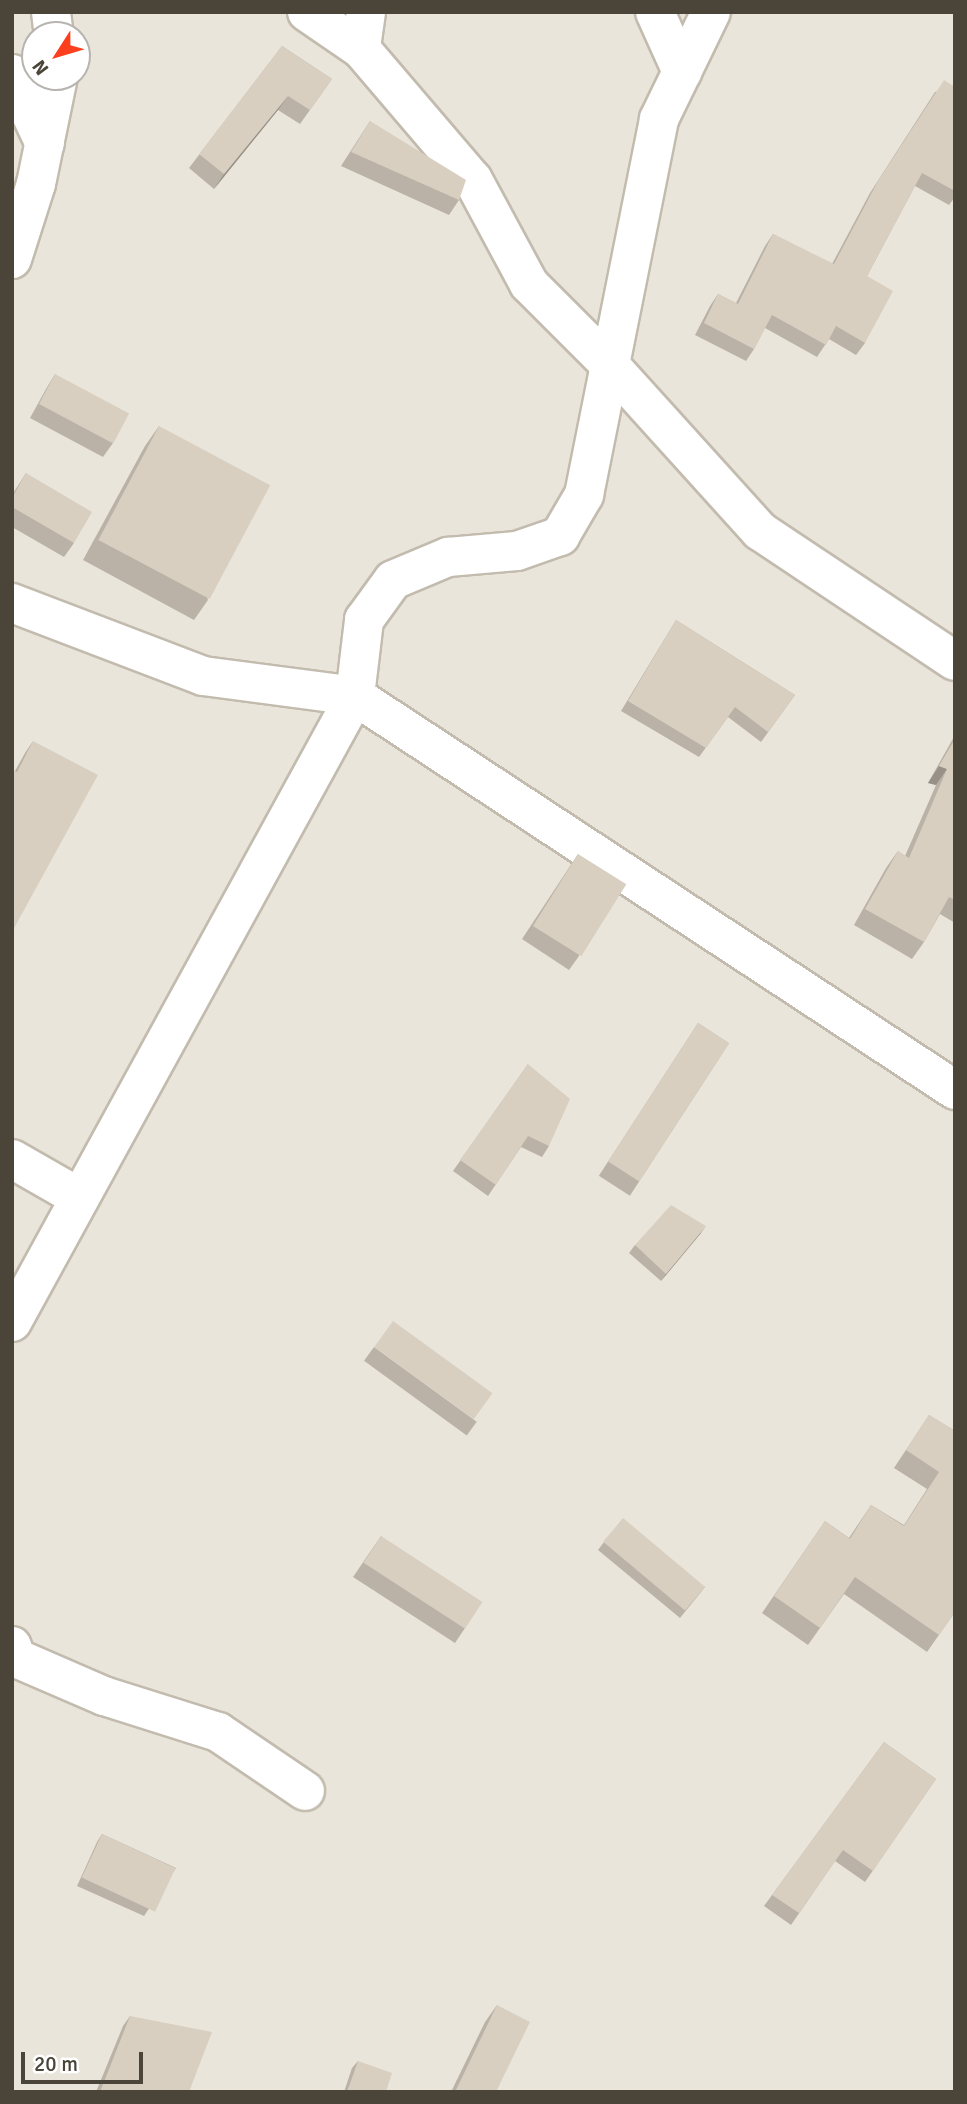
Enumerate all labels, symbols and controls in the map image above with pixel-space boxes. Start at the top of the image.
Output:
north arrow [21,21,91,91]
text: N [27,55,54,80]
scale bar [24,2038,147,2082]
text: 20 m [34,2051,78,2077]

